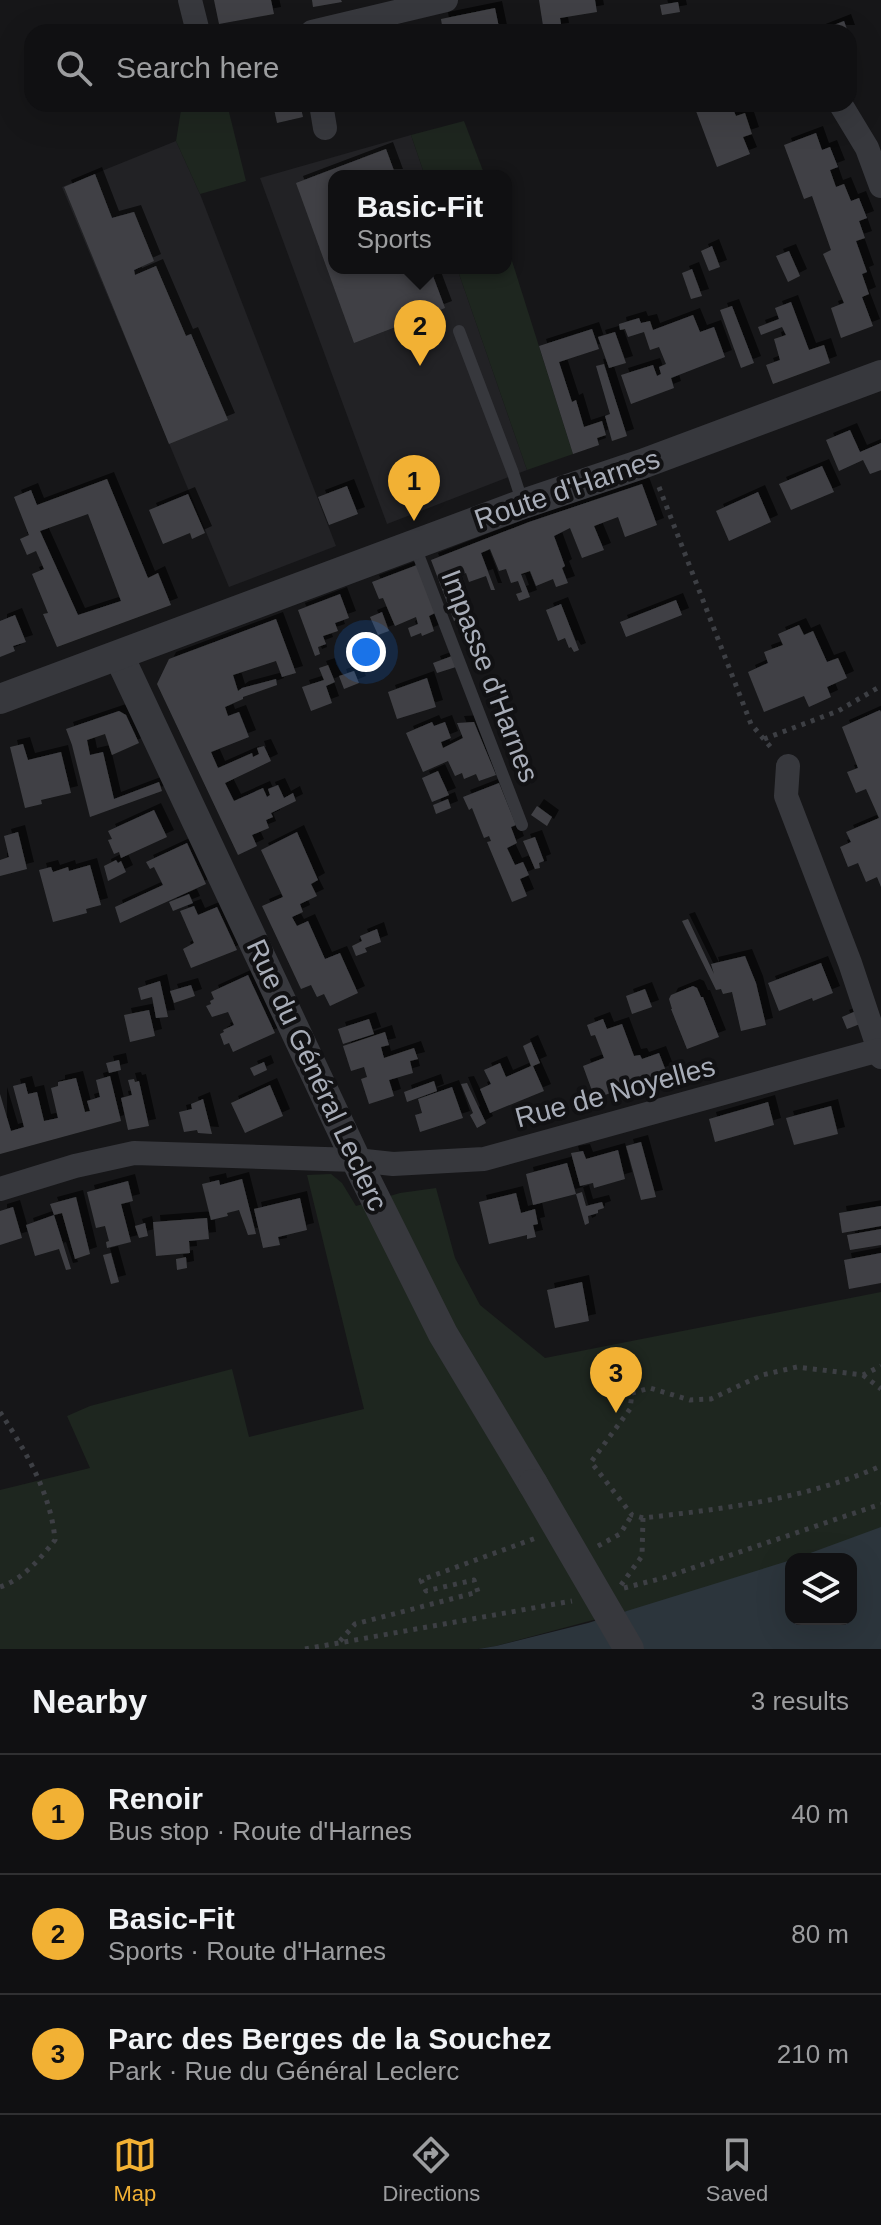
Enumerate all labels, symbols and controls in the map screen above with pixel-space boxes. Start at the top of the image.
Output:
search box [24,24,857,112]
icon: search [52,46,96,90]
text: Search here [116,51,279,84]
popup [328,170,512,274]
text: Basic-Fit [357,190,483,223]
text: Sports [357,224,432,254]
pin: 2 [394,300,446,366]
street label: Route d'Harnes [470,443,664,535]
pin: 1 [388,455,440,521]
street label: Impasse d'Harnes [435,566,545,786]
your location [346,632,386,672]
street label: Rue du Général Leclerc [240,934,394,1216]
street label: Rue de Noyelles [512,1050,718,1134]
pin: 3 [590,1347,642,1413]
map controls [785,1553,857,1625]
button: layers [785,1553,857,1625]
text: Nearby [32,1682,147,1720]
text: 3 results [751,1686,849,1716]
text: Renoir [108,1782,203,1815]
text: 1 [51,1799,65,1829]
text: 40 m [791,1799,849,1829]
text: Bus stop · Route d'Harnes [108,1816,412,1846]
text: Basic-Fit [108,1902,235,1935]
text: 2 [51,1919,65,1949]
text: 80 m [791,1919,849,1949]
text: Sports · Route d'Harnes [108,1936,386,1966]
text: Parc des Berges de la Souchez [108,2022,552,2055]
text: 3 [51,2039,65,2069]
text: 210 m [777,2039,849,2069]
text: Park · Rue du Général Leclerc [108,2056,459,2086]
tab: Map [113,2133,157,2207]
tab: Directions [382,2133,480,2207]
tab: Saved [706,2133,768,2207]

